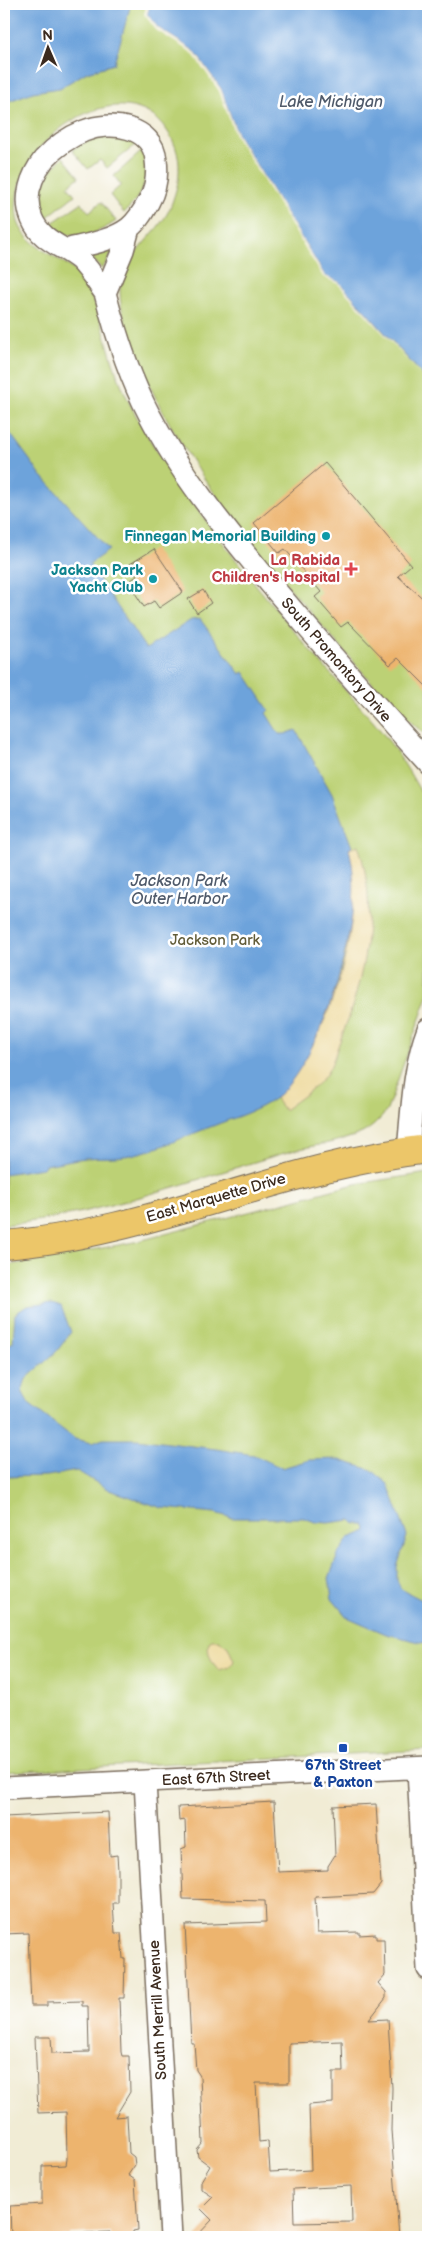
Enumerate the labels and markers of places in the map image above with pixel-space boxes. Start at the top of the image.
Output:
place label: Finnegan Memorial Building [124,527,316,546]
marker: Finnegan Memorial Building [320,530,332,542]
place label: La Rabida Children's Hospital [212,551,340,587]
place label: Jackson Park Yacht Club [51,561,143,597]
marker: La Rabida Children's Hospital [344,562,358,576]
marker: Jackson Park Yacht Club [147,573,159,585]
marker: 67th Street & Paxton [337,1742,349,1754]
place label: 67th Street & Paxton [305,1756,381,1792]

